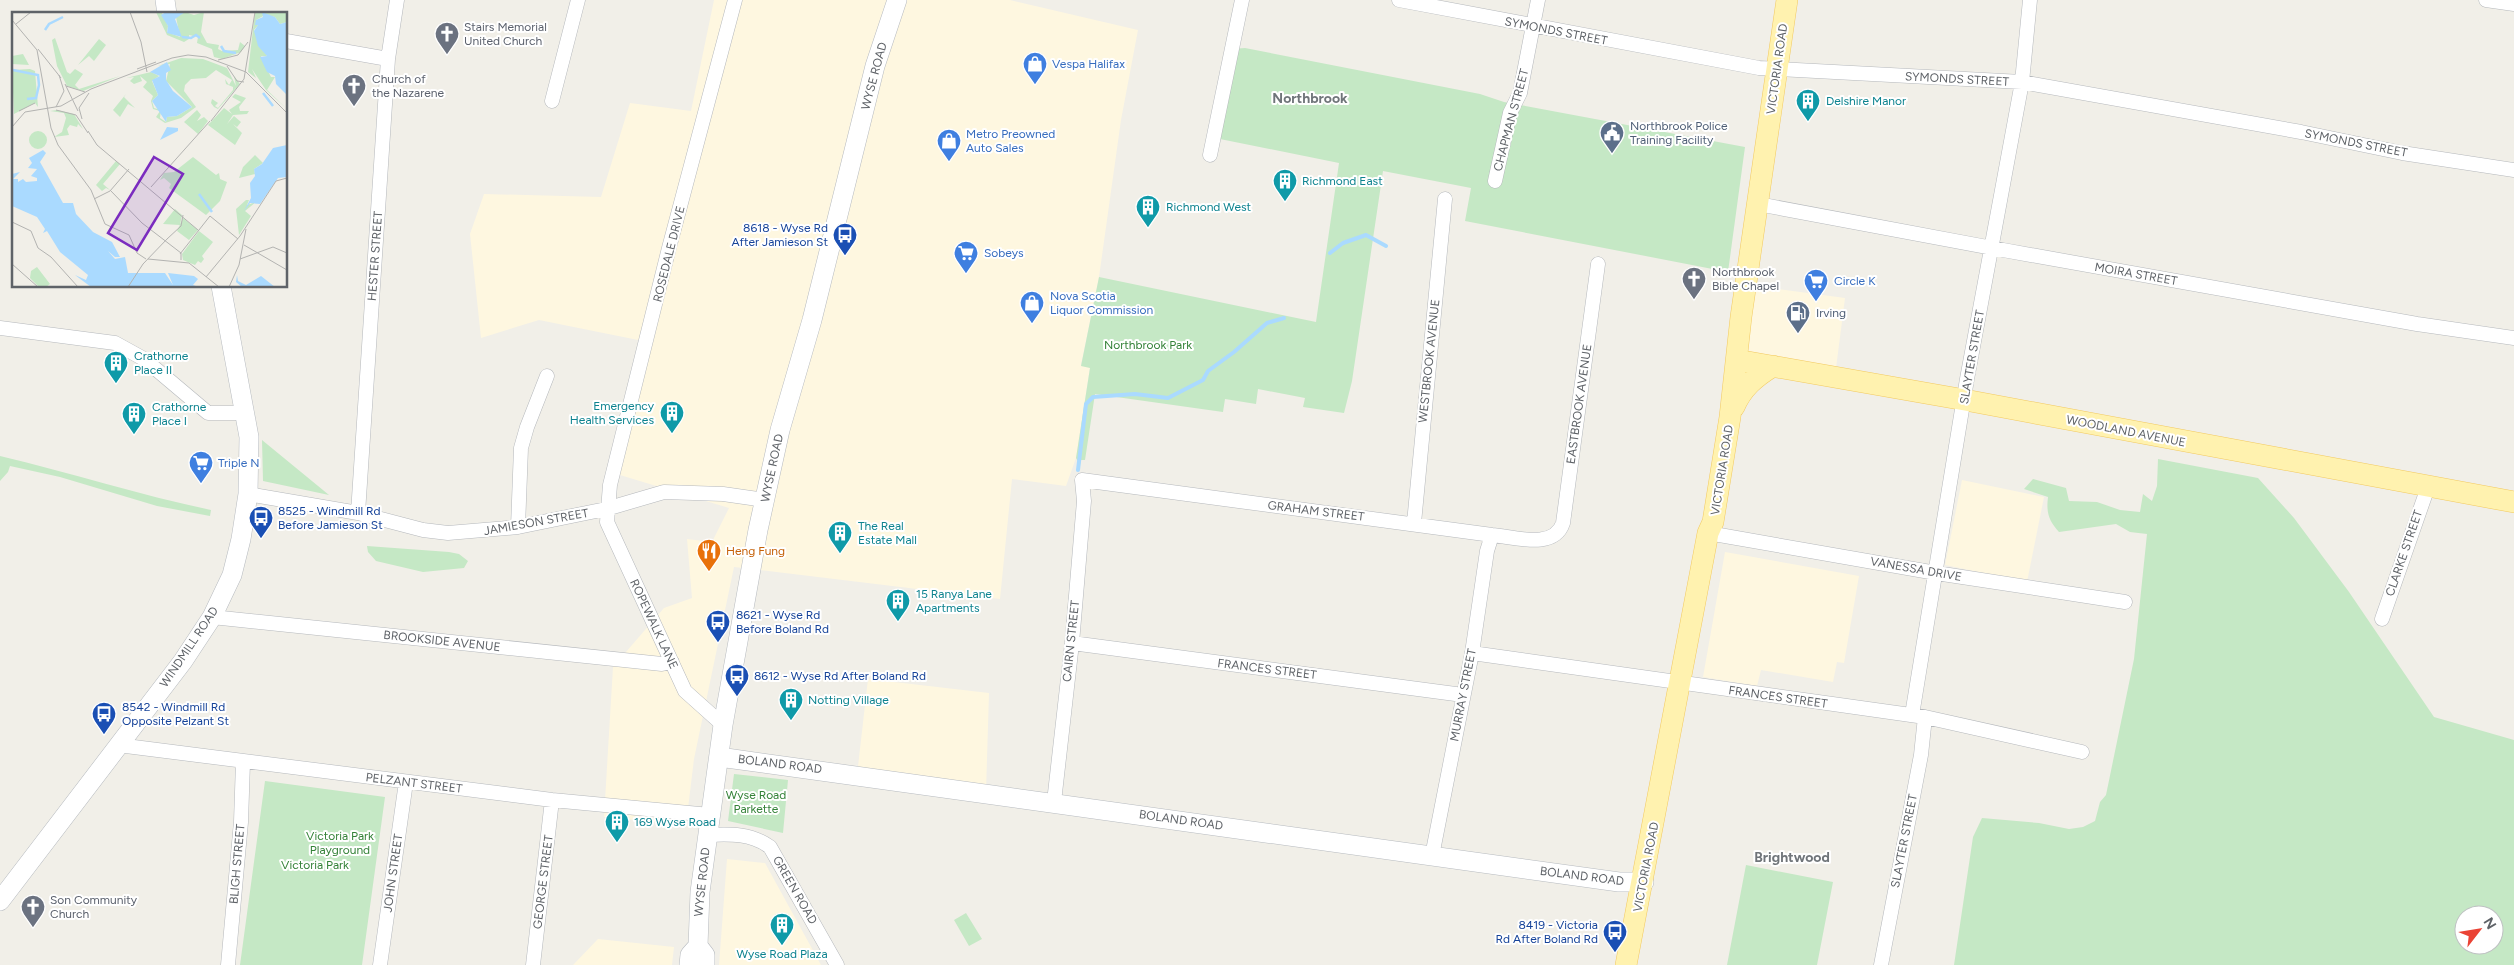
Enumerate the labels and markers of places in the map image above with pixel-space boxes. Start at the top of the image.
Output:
place label: Stairs Memorial United Church [464,20,547,48]
church icon: Stairs Memorial United Church [434,21,460,55]
shop icon: Vespa Halifax [1022,51,1048,85]
place label: Vespa Halifax [1052,57,1125,71]
place label: Church of the Nazarene [372,72,444,100]
church icon: Church of the Nazarene [341,73,367,107]
building icon: Delshire Manor [1795,88,1821,122]
place label: Delshire Manor [1826,94,1906,108]
place label: Northbrook Police Training Facility [1630,119,1728,147]
public building icon: Northbrook Police Training Facility [1599,120,1625,154]
place label: Metro Preowned Auto Sales [966,127,1055,155]
shop icon: Metro Preowned Auto Sales [936,128,962,162]
building icon: Richmond East [1272,168,1298,202]
place label: Richmond East [1302,174,1383,188]
building icon: Richmond West [1135,194,1161,228]
place label: Richmond West [1166,200,1252,214]
place label: 8618 - Wyse Rd After Jamieson St [731,221,828,249]
bus stop icon: 8618 - Wyse Rd After Jamieson St [832,222,858,256]
supermarket icon: Sobeys [953,240,979,274]
place label: Sobeys [984,246,1024,260]
place label: Northbrook Bible Chapel [1712,265,1779,293]
church icon: Northbrook Bible Chapel [1681,266,1707,300]
supermarket icon: Circle K [1803,268,1829,302]
place label: Circle K [1834,274,1876,288]
place label: Nova Scotia Liquor Commission [1050,289,1153,317]
shop icon: Nova Scotia Liquor Commission [1019,290,1045,324]
fuel station icon: Irving [1785,300,1811,334]
place label: Irving [1816,306,1846,320]
place label: Crathorne Place II [134,349,189,377]
building icon: Crathorne Place II [103,350,129,384]
place label: Emergency Health Services [570,399,655,427]
place label: Crathorne Place I [152,400,207,428]
building icon: Emergency Health Services [659,400,685,434]
building icon: Crathorne Place I [121,401,147,435]
supermarket icon: Triple N [188,450,214,484]
place label: Triple N [218,456,259,470]
place label: 8525 - Windmill Rd Before Jamieson St [278,504,383,532]
bus stop icon: 8525 - Windmill Rd Before Jamieson St [248,505,274,539]
place label: The Real Estate Mall [858,519,917,547]
building icon: The Real Estate Mall [827,520,853,554]
restaurant icon: Heng Fung [696,538,722,572]
place label: Heng Fung [726,544,785,558]
place label: 15 Ranya Lane Apartments [916,587,992,615]
building icon: 15 Ranya Lane Apartments [885,588,911,622]
place label: 8621 - Wyse Rd Before Boland Rd [736,608,829,636]
bus stop icon: 8621 - Wyse Rd Before Boland Rd [705,609,731,643]
bus stop icon: 8612 - Wyse Rd After Boland Rd [724,663,750,697]
place label: 8612 - Wyse Rd After Boland Rd [754,669,926,683]
building icon: Notting Village [778,687,804,721]
place label: Notting Village [808,693,889,707]
place label: 8542 - Windmill Rd Opposite Pelzant St [122,700,229,728]
bus stop icon: 8542 - Windmill Rd Opposite Pelzant St [91,701,117,735]
building icon: 169 Wyse Road [604,809,630,843]
place label: 169 Wyse Road [634,815,716,829]
place label: Son Community Church [50,893,138,921]
church icon: Son Community Church [20,894,46,928]
building icon: Wyse Road Plaza [769,912,795,946]
place label: 8419 - Victoria Rd After Boland Rd [1496,918,1598,946]
bus stop icon: 8419 - Victoria Rd After Boland Rd [1602,919,1628,953]
place label: Wyse Road Plaza [736,947,828,961]

